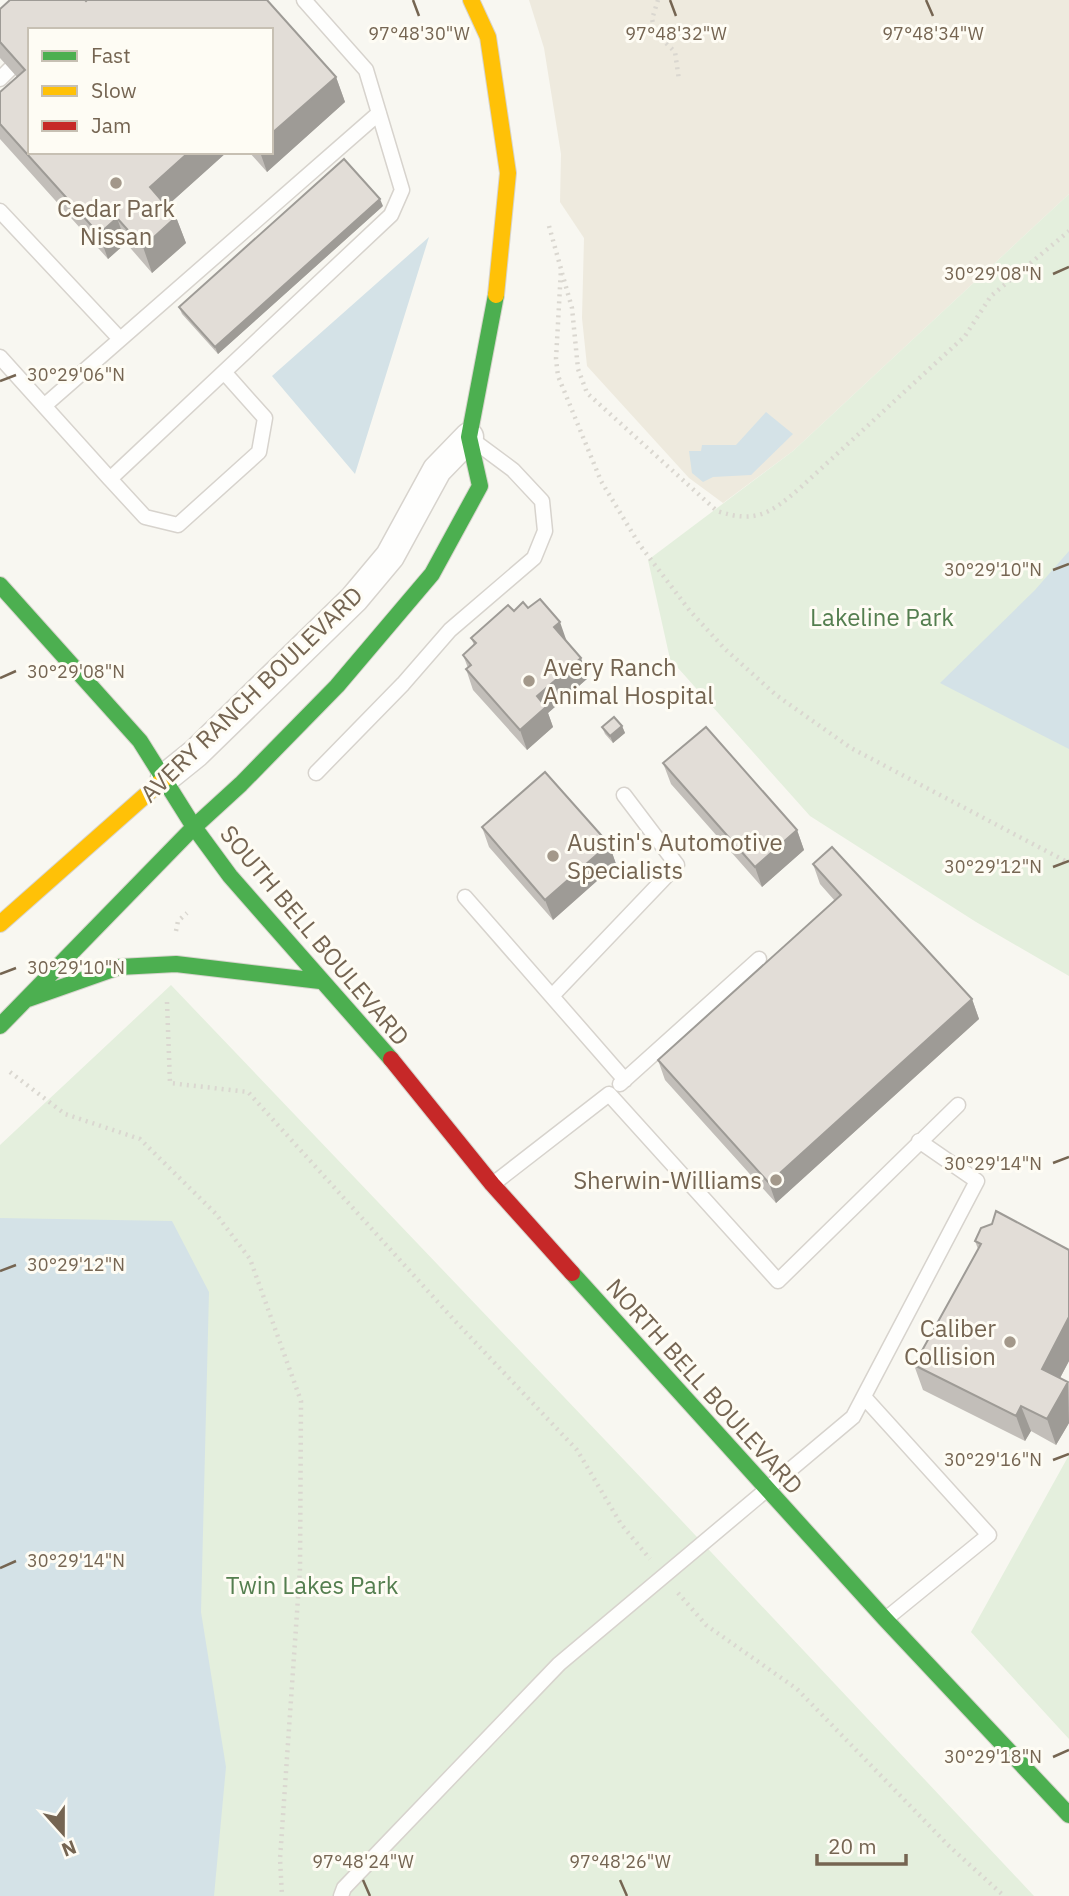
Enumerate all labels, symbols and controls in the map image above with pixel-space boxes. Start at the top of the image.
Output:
text: 97°48'30"W [368,22,470,45]
text: 97°48'32"W [625,22,727,45]
text: 97°48'34"W [882,22,984,45]
legend [28,28,273,154]
text: Fast [91,41,131,69]
text: Slow [91,76,137,104]
text: Jam [91,111,131,139]
marker: Cedar Park Nissan [108,175,124,191]
place label: Cedar Park Nissan [57,192,175,252]
text: 30°29'08"N [944,262,1042,285]
text: 30°29'06"N [27,363,125,386]
text: 30°29'10"N [944,558,1042,581]
street label: AVERY RANCH BOULEVARD [133,579,369,809]
park label: Lakeline Park [810,601,954,633]
place label: Avery Ranch Animal Hospital [543,651,714,711]
text: 30°29'08"N [27,660,125,683]
marker: Avery Ranch Animal Hospital [521,673,537,689]
street label: SOUTH BELL BOULEVARD [213,818,417,1052]
place label: Austin's Automotive Specialists [567,826,783,886]
marker: Austin's Automotive Specialists [545,848,561,864]
text: 30°29'12"N [944,855,1042,878]
text: 30°29'10"N [27,956,125,979]
text: 30°29'14"N [944,1152,1042,1175]
place label: Sherwin-Williams [573,1164,762,1196]
marker: Sherwin-Williams [768,1172,784,1188]
text: 30°29'12"N [27,1253,125,1276]
street label: NORTH BELL BOULEVARD [600,1271,810,1501]
place label: Caliber Collision [904,1312,996,1372]
marker: Caliber Collision [1002,1334,1018,1350]
text: 30°29'16"N [944,1448,1042,1471]
text: 30°29'14"N [27,1549,125,1572]
park label: Twin Lakes Park [226,1569,399,1601]
text: 30°29'18"N [944,1745,1042,1768]
north arrow [28,1798,98,1868]
scale bar [817,1822,906,1866]
text: 20 m [828,1832,877,1860]
text: N [58,1835,80,1863]
text: 97°48'24"W [312,1850,414,1873]
text: 97°48'26"W [569,1850,671,1873]

